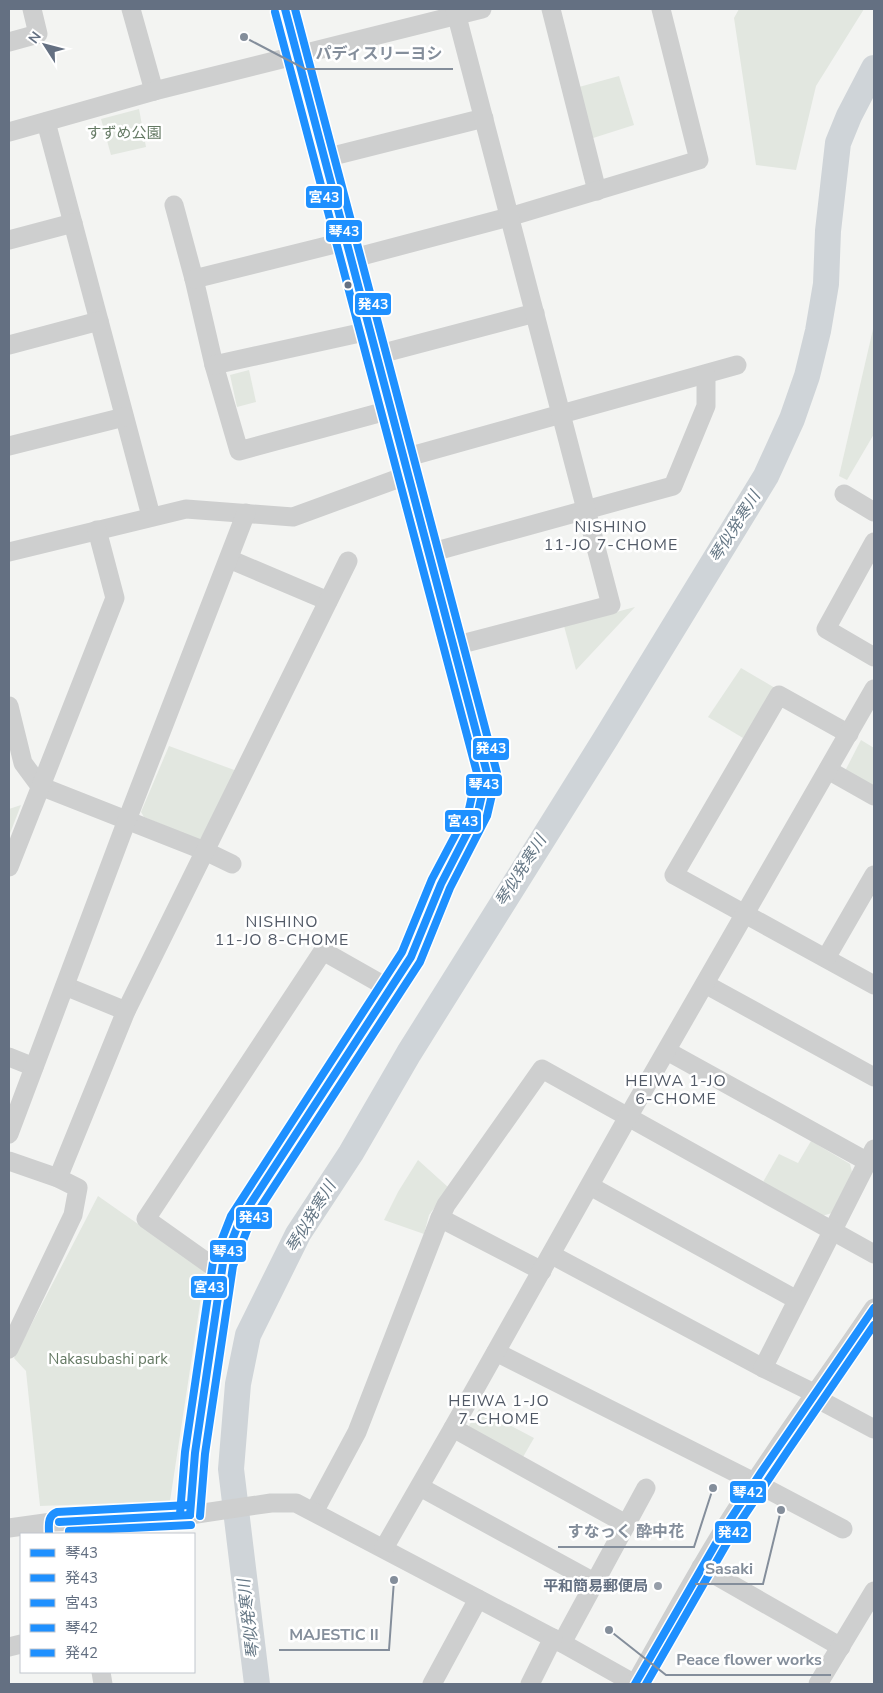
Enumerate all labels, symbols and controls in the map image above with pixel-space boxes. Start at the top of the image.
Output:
north arrow [20,20,70,70]
text: N [24,28,46,47]
callout: パディスリーヨシ [305,38,453,69]
text: パディスリーヨシ [316,43,442,65]
park label: すずめ公園 [86,123,162,143]
line badge: 宮43 [305,185,343,209]
text: 宮43 [309,188,339,207]
line badge: 琴43 [325,219,363,243]
text: 琴43 [329,222,359,241]
unlabelled marker [343,280,353,290]
line badge: 発43 [354,292,392,316]
text: 発43 [358,295,388,314]
water label: 琴似発寒川 [704,486,767,567]
district label: NISHINO 11-JO 7-CHOME [544,516,678,556]
line badge: 発43 [472,737,510,761]
text: 発43 [476,739,506,758]
line badge: 琴43 [465,773,503,797]
text: 琴43 [469,775,499,794]
line badge: 宮43 [444,809,482,833]
text: 宮43 [448,812,478,831]
water label: 琴似発寒川 [490,830,553,911]
district label: NISHINO 11-JO 8-CHOME [215,911,349,951]
district label: HEIWA 1-JO 6-CHOME [625,1070,727,1110]
water label: 琴似発寒川 [281,1175,342,1257]
line badge: 発43 [235,1206,273,1230]
text: 発43 [239,1208,269,1227]
line badge: 琴43 [209,1239,247,1263]
text: 琴43 [213,1242,243,1261]
line badge: 宮43 [190,1275,228,1299]
text: 宮43 [194,1278,224,1297]
park label: Nakasubashi park [48,1349,168,1369]
district label: HEIWA 1-JO 7-CHOME [448,1390,550,1430]
line badge: 琴42 [729,1480,767,1504]
text: 琴42 [733,1483,763,1502]
callout: すなっく 酔中花 [558,1516,694,1547]
line badge: 発42 [714,1520,752,1544]
text: すなっく 酔中花 [568,1521,684,1543]
text: 発42 [718,1523,748,1542]
legend [20,1533,195,1673]
text: 琴43 [65,1543,98,1563]
callout: Sasaki [695,1553,763,1584]
text: Sasaki [705,1558,753,1580]
text: 発43 [65,1568,98,1588]
water label: 琴似発寒川 [233,1576,265,1660]
place label: 平和簡易郵便局 [543,1576,648,1596]
marker: 平和簡易郵便局 [652,1580,664,1592]
text: 宮43 [65,1593,98,1613]
text: 琴42 [65,1618,98,1638]
callout: MAJESTIC II [279,1619,389,1650]
text: MAJESTIC II [289,1624,379,1646]
text: 発42 [65,1643,98,1663]
callout: Peace flower works [666,1644,831,1675]
text: Peace flower works [676,1649,822,1671]

